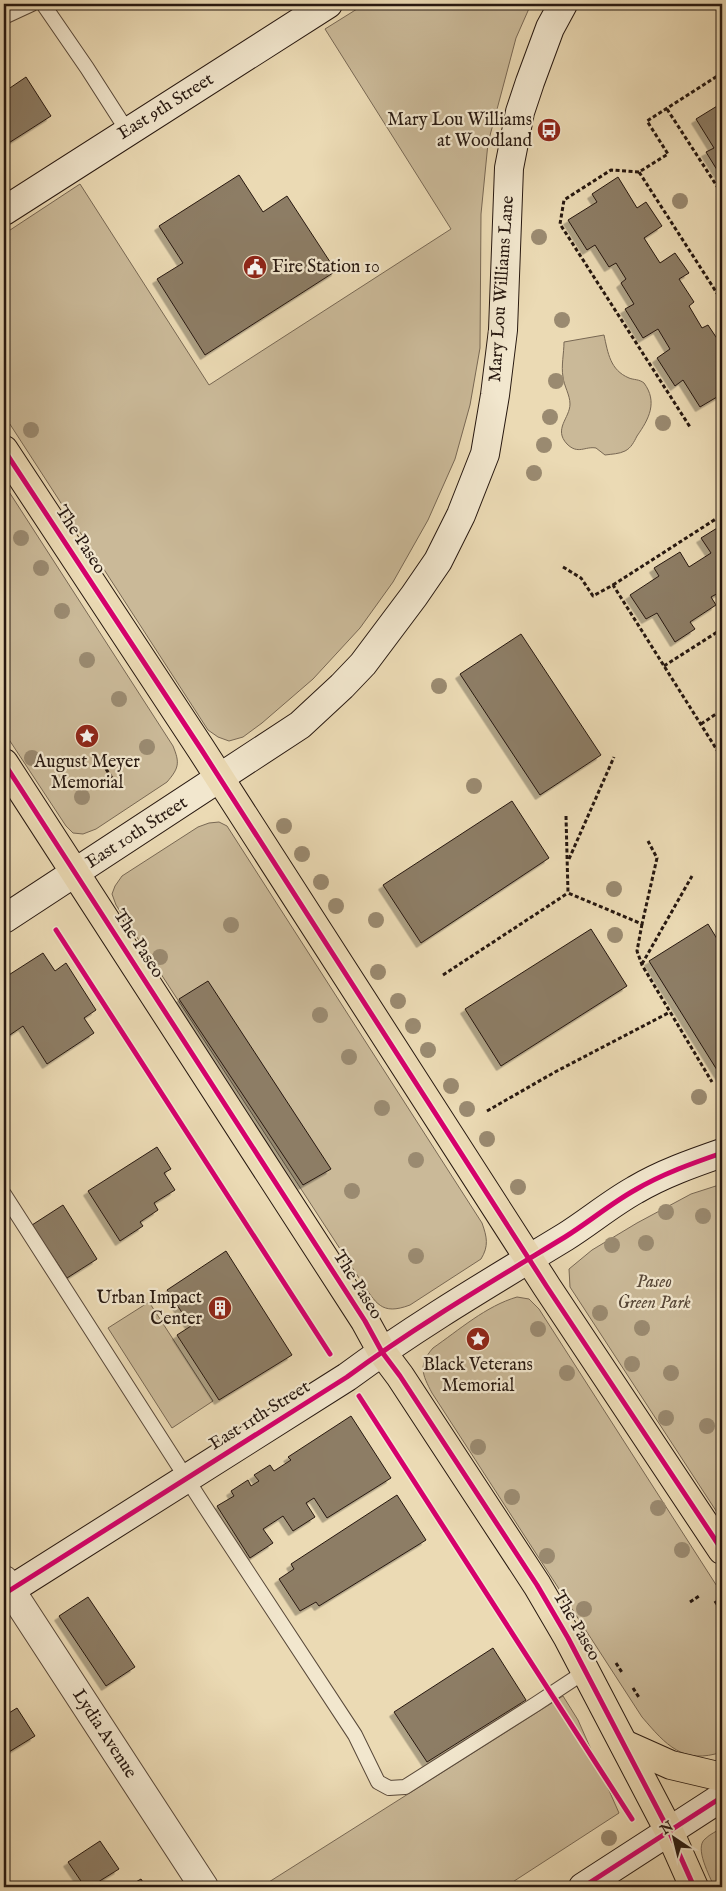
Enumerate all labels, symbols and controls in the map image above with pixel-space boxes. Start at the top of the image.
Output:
street label: East 9th Street [114,68,218,146]
place label: Mary Lou Williams at Woodland [387,109,532,153]
bus stop icon: Mary Lou Williams at Woodland [536,117,562,143]
street label: Mary Lou Williams Lane [484,195,520,383]
public building icon: Fire Station 10 [242,254,268,280]
place label: Fire Station 10 [272,256,380,279]
street label: The Paseo [49,501,111,579]
place icon: August Meyer Memorial [74,723,100,749]
place label: August Meyer Memorial [33,751,140,795]
street label: East 10th Street [82,792,192,874]
street label: The Paseo [107,905,169,983]
street label: The Paseo [327,1246,387,1324]
park label: Paseo Green Park [617,1271,691,1315]
place label: Urban Impact Center [97,1287,202,1331]
building icon: Urban Impact Center [207,1295,233,1321]
place icon: Black Veterans Memorial [465,1326,491,1352]
place label: Black Veterans Memorial [423,1354,533,1398]
street label: East 11th Street [205,1376,315,1456]
street label: The Paseo [547,1587,605,1665]
street label: Lydia Avenue [67,1685,141,1783]
north arrow [648,1814,698,1864]
text: N [656,1817,677,1840]

